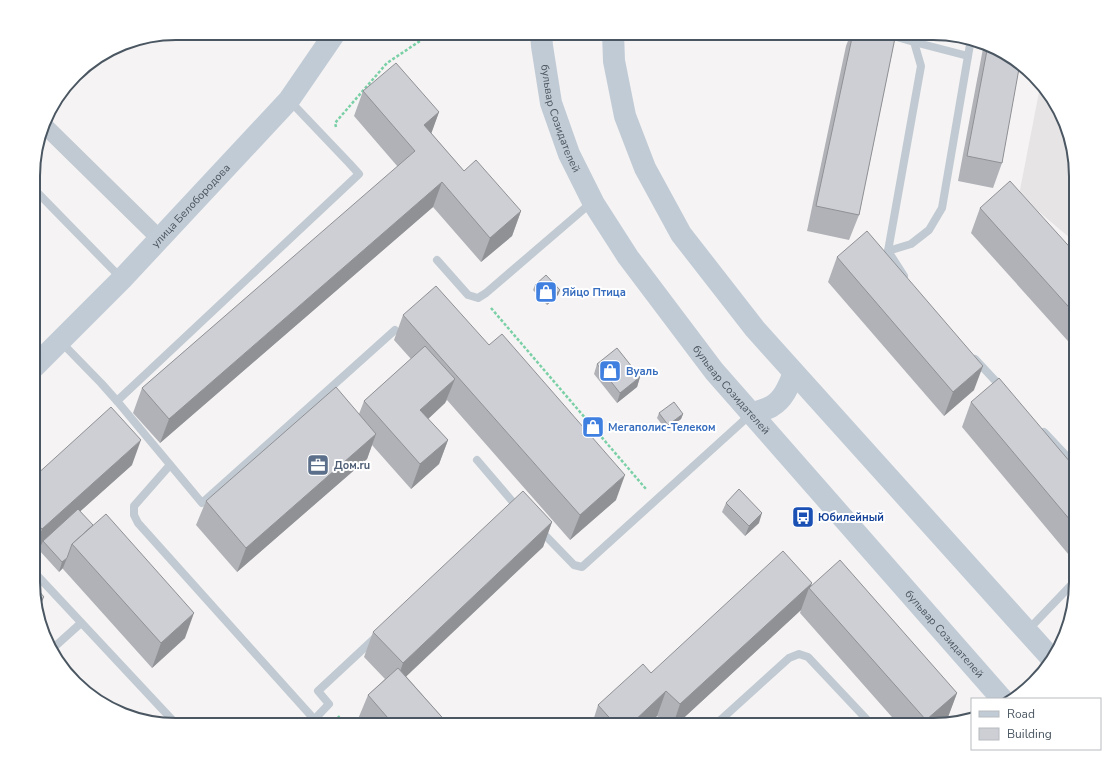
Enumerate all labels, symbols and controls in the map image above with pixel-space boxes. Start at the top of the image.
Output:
street label: бульвар Созидателей [537,63,584,175]
street label: улица Белобородова [148,160,233,251]
shop icon: Яйцо Птица [533,279,559,305]
place label: Яйцо Птица [562,285,626,300]
street label: бульвар Созидателей [689,342,774,437]
shop icon: Вуаль [597,358,623,384]
place label: Вуаль [626,364,658,379]
shop icon: Мегаполис-Телеком [580,414,606,440]
place label: Мегаполис-Телеком [608,420,716,435]
office icon: Дом.ru [305,452,331,478]
place label: Дом.ru [334,458,370,473]
bus stop icon: Юбилейный [790,504,816,530]
place label: Юбилейный [818,510,884,525]
street label: бульвар Созидателей [902,586,987,681]
legend [971,698,1101,750]
text: Road [1007,706,1035,722]
text: Building [1007,726,1052,742]

